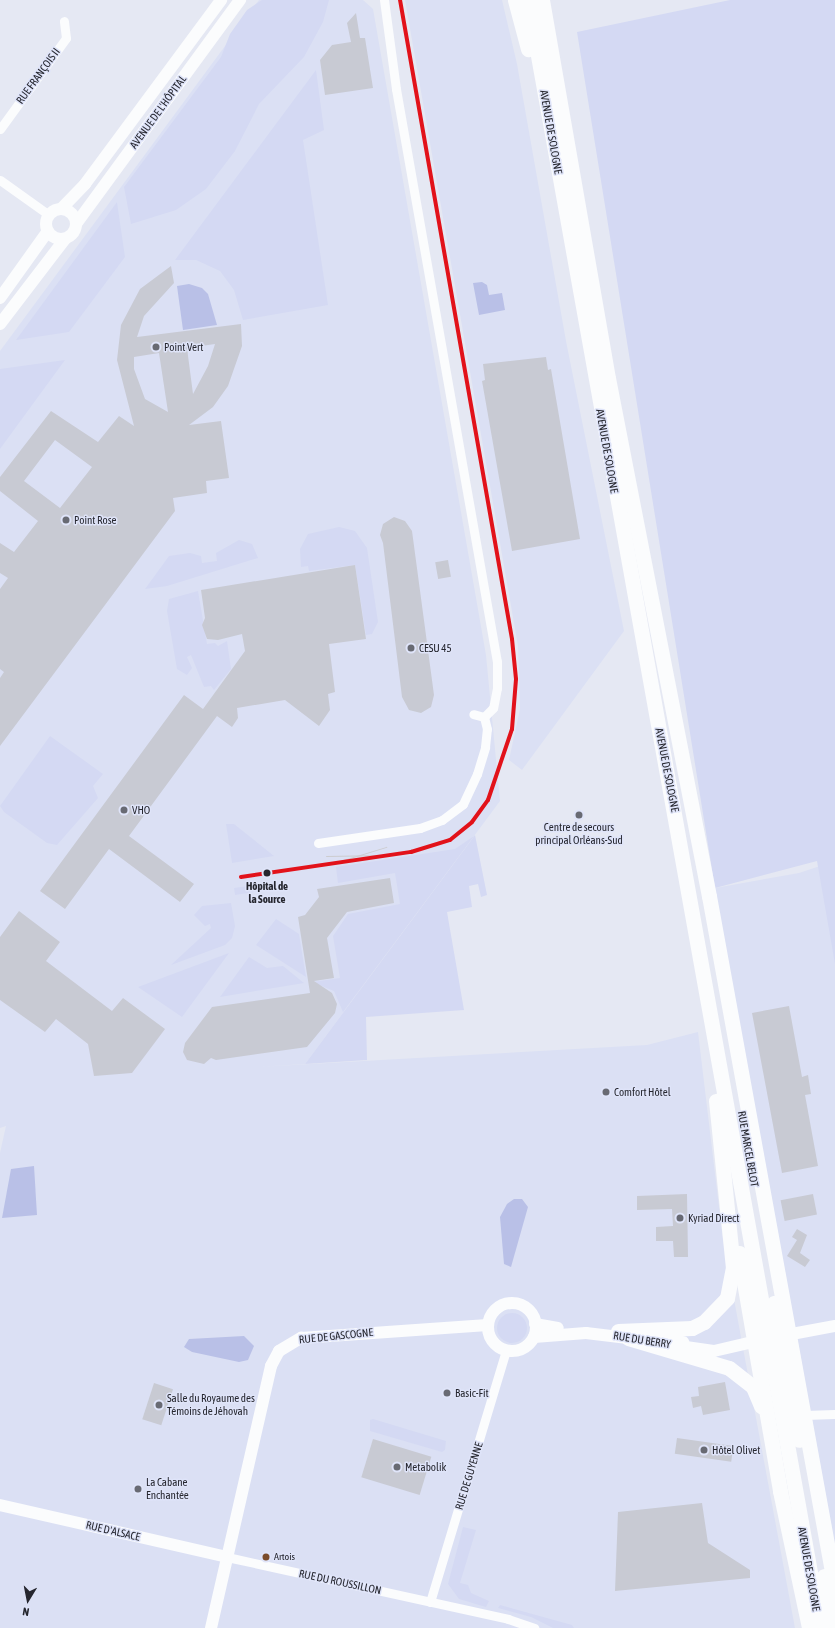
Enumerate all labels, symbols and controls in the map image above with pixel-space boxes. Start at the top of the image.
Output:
street label: RUE FRANÇOIS II [13,46,63,106]
street label: AVENUE DE L'HÔPITAL [127,73,189,151]
street label: AVENUE DE SOLOGNE [537,89,565,175]
place label: Point Vert [164,340,203,354]
marker: Point Vert [151,342,161,352]
street label: AVENUE DE SOLOGNE [593,408,621,494]
place label: Point Rose [74,513,117,527]
marker: Point Rose [61,515,71,525]
place label: CESU 45 [419,641,452,655]
marker: CESU 45 [406,643,416,653]
street label: AVENUE DE SOLOGNE [652,727,682,813]
place label: VHO [132,803,150,817]
marker: VHO [119,805,129,815]
marker: Centre de secours principal Orléans-Sud [574,810,584,820]
place label: Centre de secours principal Orléans-Sud [535,821,623,847]
marker: Hôpital de la Source [260,866,274,880]
place label: Hôpital de la Source [246,880,288,906]
place label: Comfort Hôtel [614,1085,671,1099]
marker: Comfort Hôtel [601,1087,611,1097]
street label: RUE MARCEL BELOT [735,1110,761,1188]
place label: Kyriad Direct [688,1211,739,1225]
marker: Kyriad Direct [675,1213,685,1223]
street label: RUE DE GASCOGNE [298,1326,374,1346]
street label: RUE DU BERRY [612,1329,672,1351]
place label: Basic-Fit [455,1386,489,1400]
marker: Basic-Fit [442,1388,452,1398]
place label: Salle du Royaume des Témoins de Jéhovah [167,1392,255,1418]
marker: Salle du Royaume des Témoins de Jéhovah [154,1400,164,1410]
street label: RUE DE GUYENNE [452,1441,486,1511]
place label: Hôtel Olivet [712,1443,760,1457]
marker: Hôtel Olivet [699,1445,709,1455]
place label: Metabolik [405,1460,446,1474]
marker: Metabolik [392,1462,402,1472]
place label: La Cabane Enchantée [146,1476,189,1502]
marker: La Cabane Enchantée [133,1484,143,1494]
street label: RUE D'ALSACE [85,1518,141,1544]
street label: AVENUE DE SOLOGNE [795,1526,823,1612]
place label: Artois [274,1551,295,1563]
marker: Artois [261,1552,271,1562]
street label: RUE DU ROUSSILLON [298,1567,382,1597]
north arrow [8,1580,48,1620]
text: N [22,1605,30,1618]

